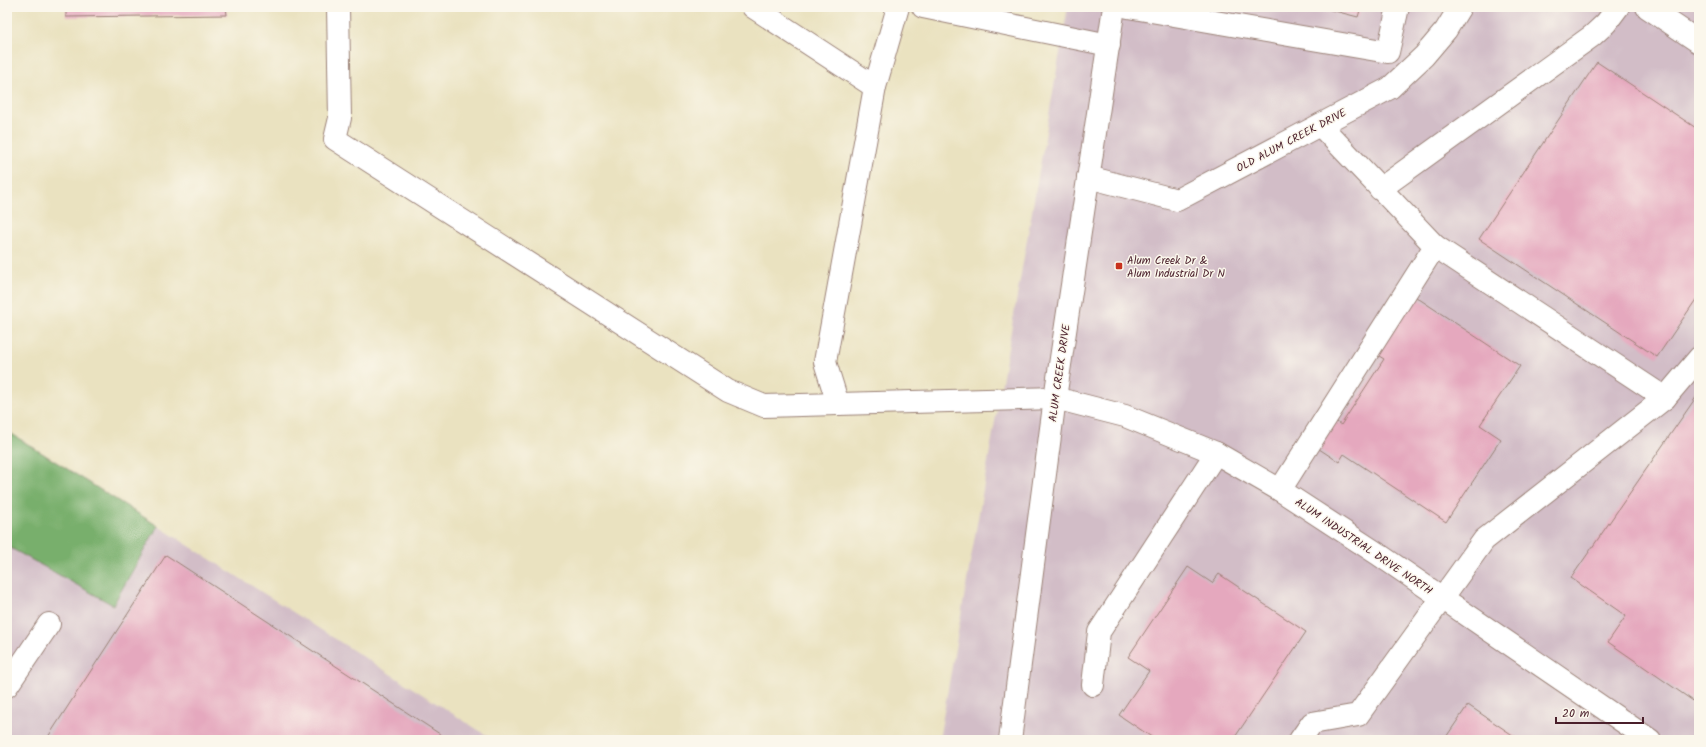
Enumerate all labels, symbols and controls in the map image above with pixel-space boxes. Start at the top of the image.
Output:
street label: OLD ALUM CREEK DRIVE [1233,104,1350,178]
place label: Alum Creek Dr & Alum Industrial Dr N [1127,252,1226,283]
marker: Alum Creek Dr & Alum Industrial Dr N [1114,261,1124,271]
street label: ALUM CREEK DRIVE [1044,323,1076,423]
street label: ALUM INDUSTRIAL DRIVE NORTH [1291,494,1436,600]
scale bar [1556,699,1643,725]
text: 20 m [1562,704,1590,723]

